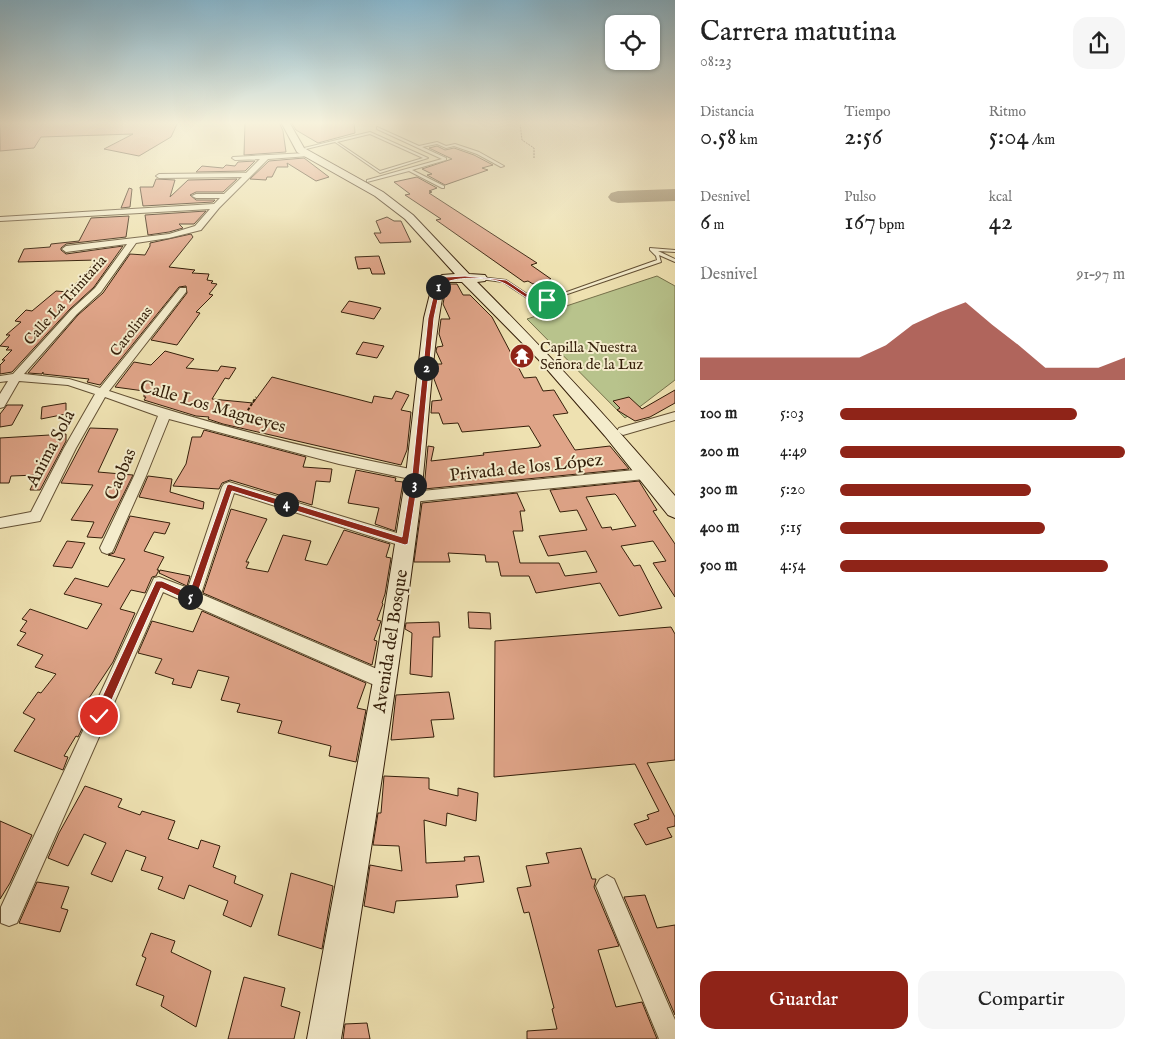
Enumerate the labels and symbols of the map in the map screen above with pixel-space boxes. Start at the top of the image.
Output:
street label: Calle La Trinitaria [20,251,111,349]
pin: 1 [426,274,450,300]
pin [526,279,568,321]
street label: Carolinas [106,302,157,360]
place label: Capilla Nuestra Señora de la Luz [540,338,643,374]
temple icon: Capilla Nuestra Señora de la Luz [509,343,535,369]
pin: 2 [414,356,438,380]
street label: Calle Los Magueyes [137,376,288,439]
street label: Anima Sola [21,406,81,492]
street label: Caobas [100,445,143,504]
street label: Privada de los López [448,449,604,488]
pin: 3 [402,472,426,498]
pin: 4 [274,492,298,516]
street label: Avenida del Bosque [369,568,414,715]
pin: 5 [178,584,202,610]
pin [78,695,120,737]

